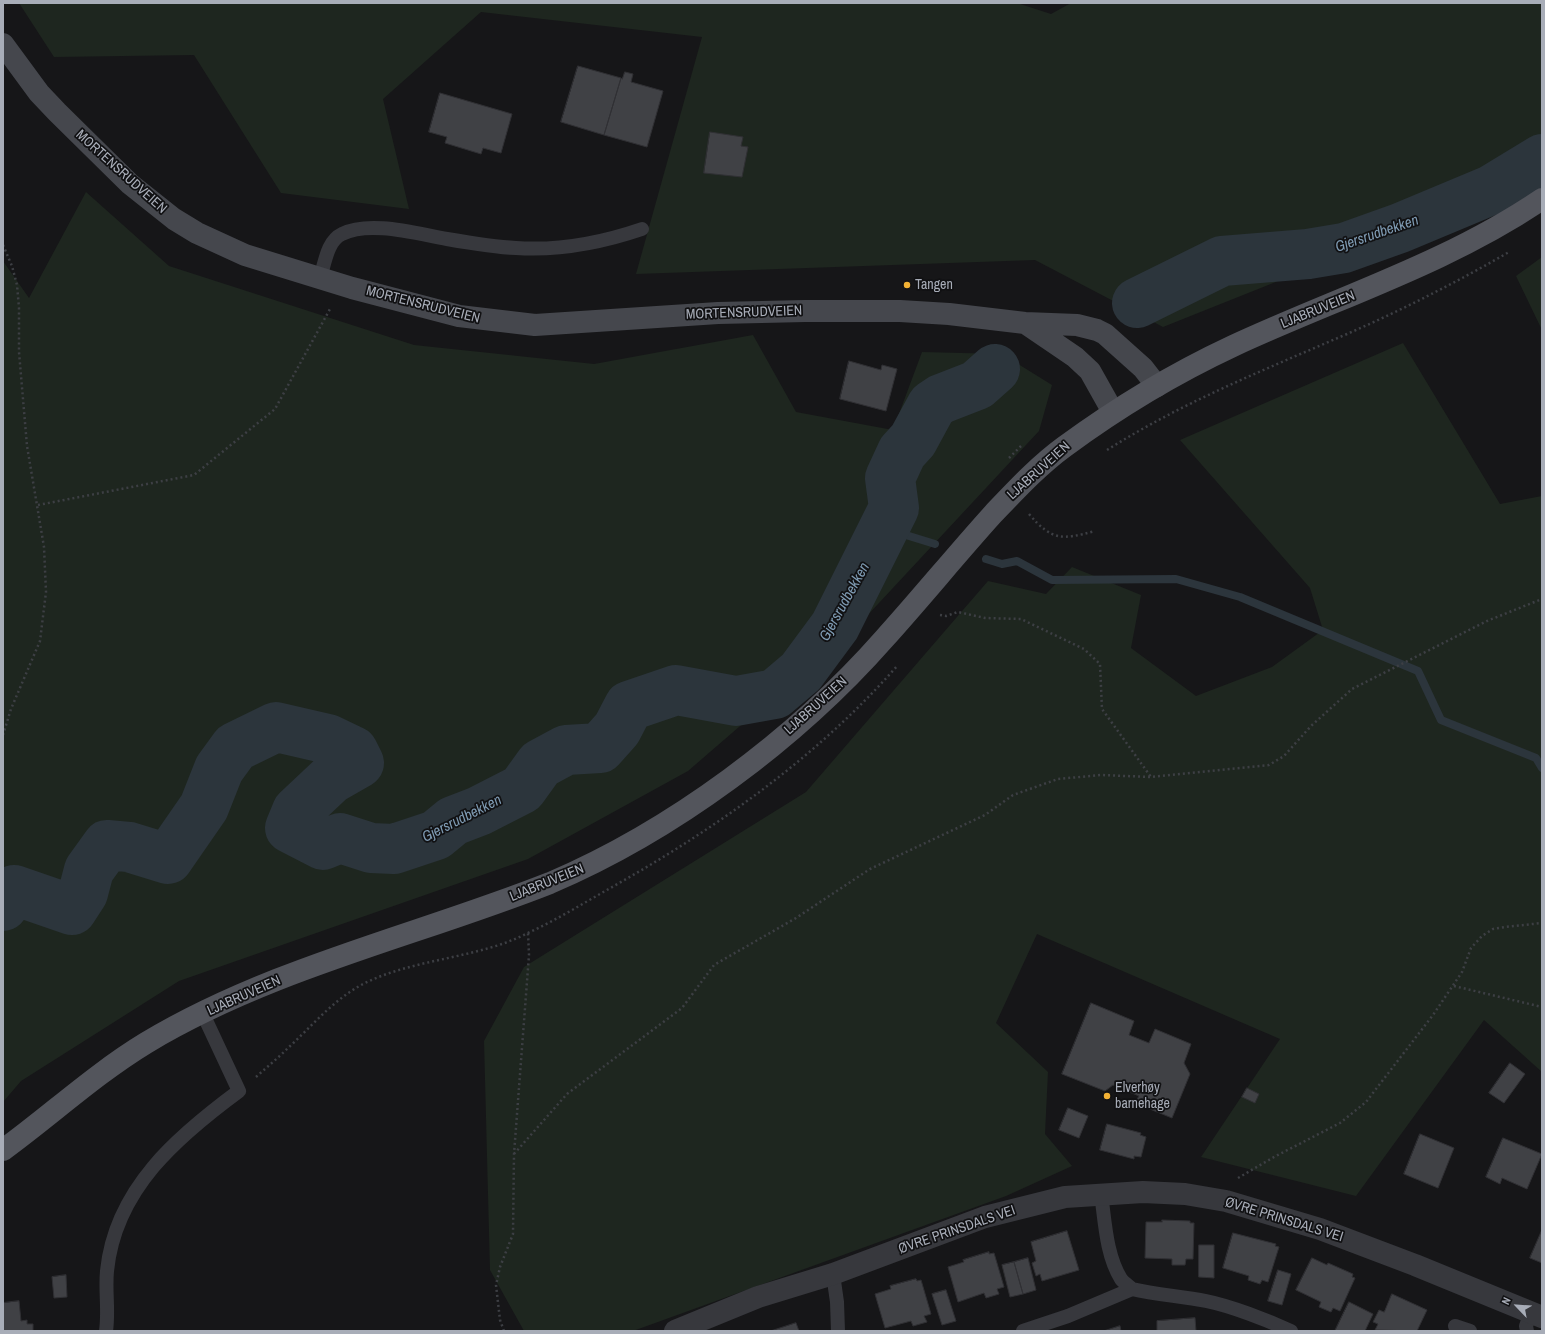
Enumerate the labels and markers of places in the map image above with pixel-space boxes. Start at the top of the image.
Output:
place label: Tangen [915,277,953,293]
marker: Tangen [902,280,912,290]
place label: Elverhøy barnehage [1115,1080,1170,1112]
marker: Elverhøy barnehage [1102,1091,1112,1101]

